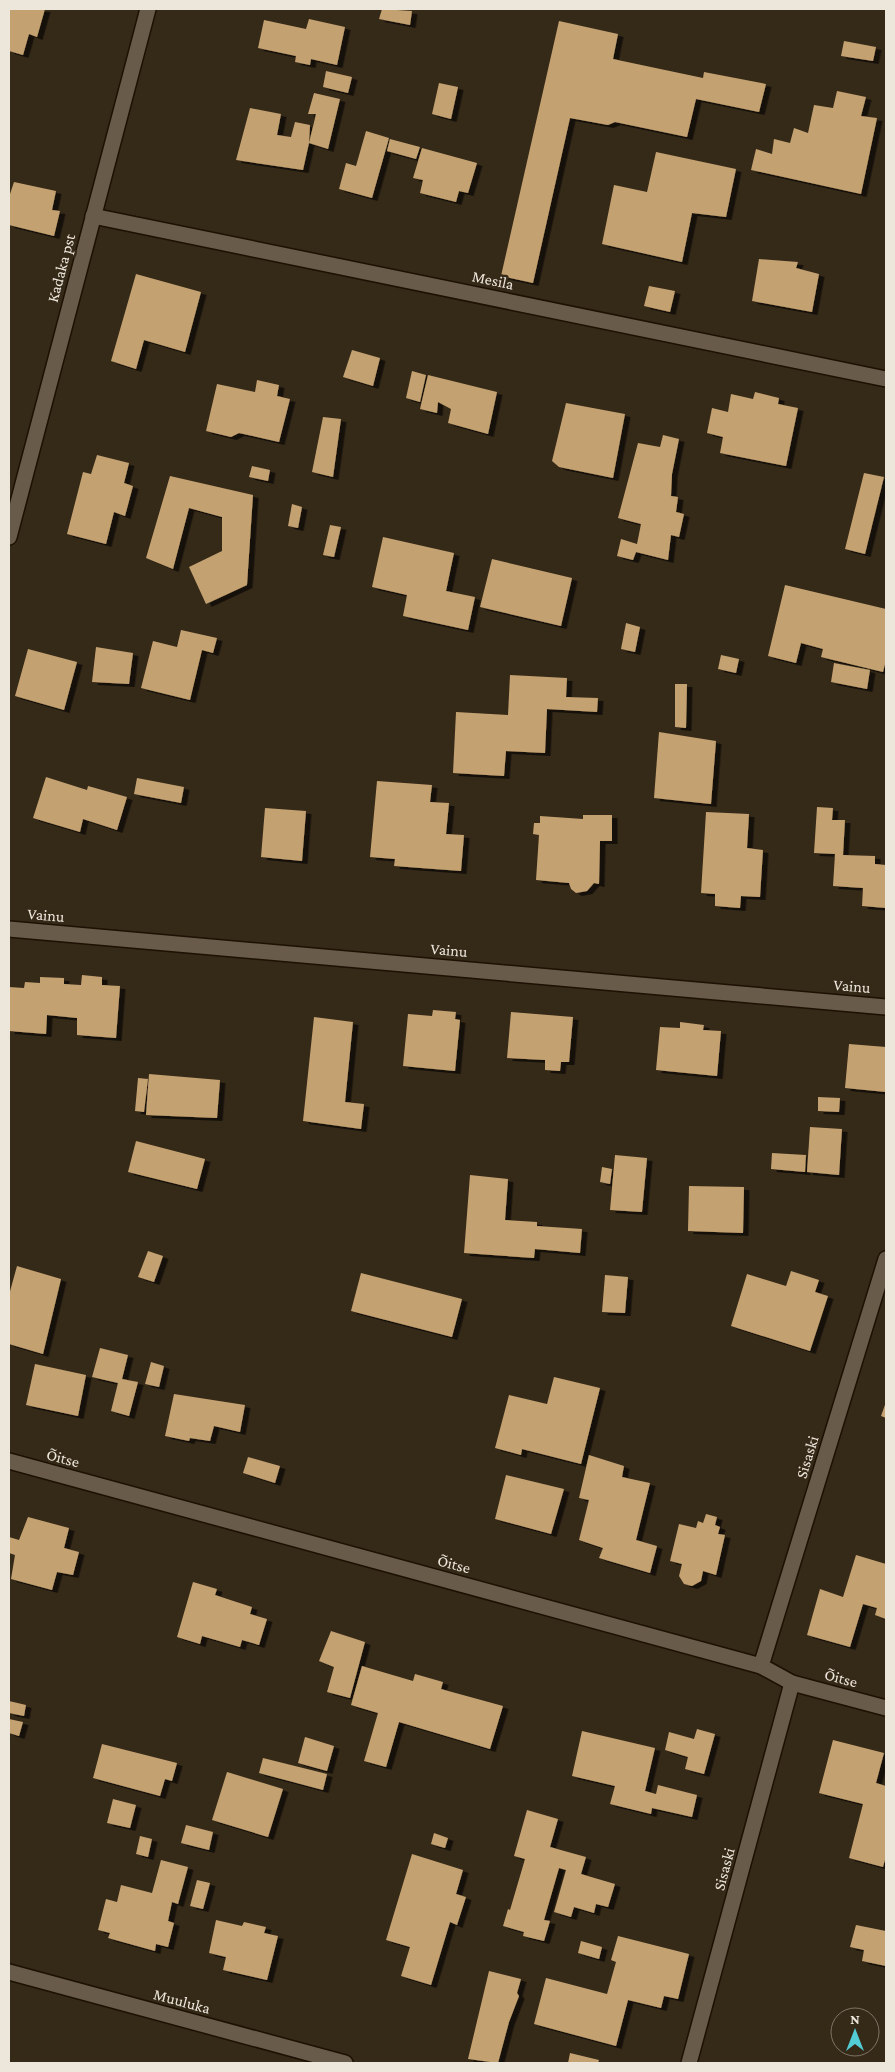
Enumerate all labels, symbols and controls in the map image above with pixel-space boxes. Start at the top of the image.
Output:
street label: Kadaka pst [44,231,79,304]
street label: Mesila [471,267,516,293]
street label: Vainu [27,905,66,925]
street label: Vainu [430,940,469,960]
street label: Vainu [833,976,872,996]
street label: Sisaski [793,1434,821,1480]
street label: Õitse [45,1445,81,1471]
street label: Õitse [436,1551,472,1577]
street label: Õitse [823,1665,859,1691]
street label: Sisaski [710,1846,738,1892]
street label: Muuluka [152,1985,213,2017]
north arrow [830,2007,880,2057]
text: N [850,2011,860,2027]

